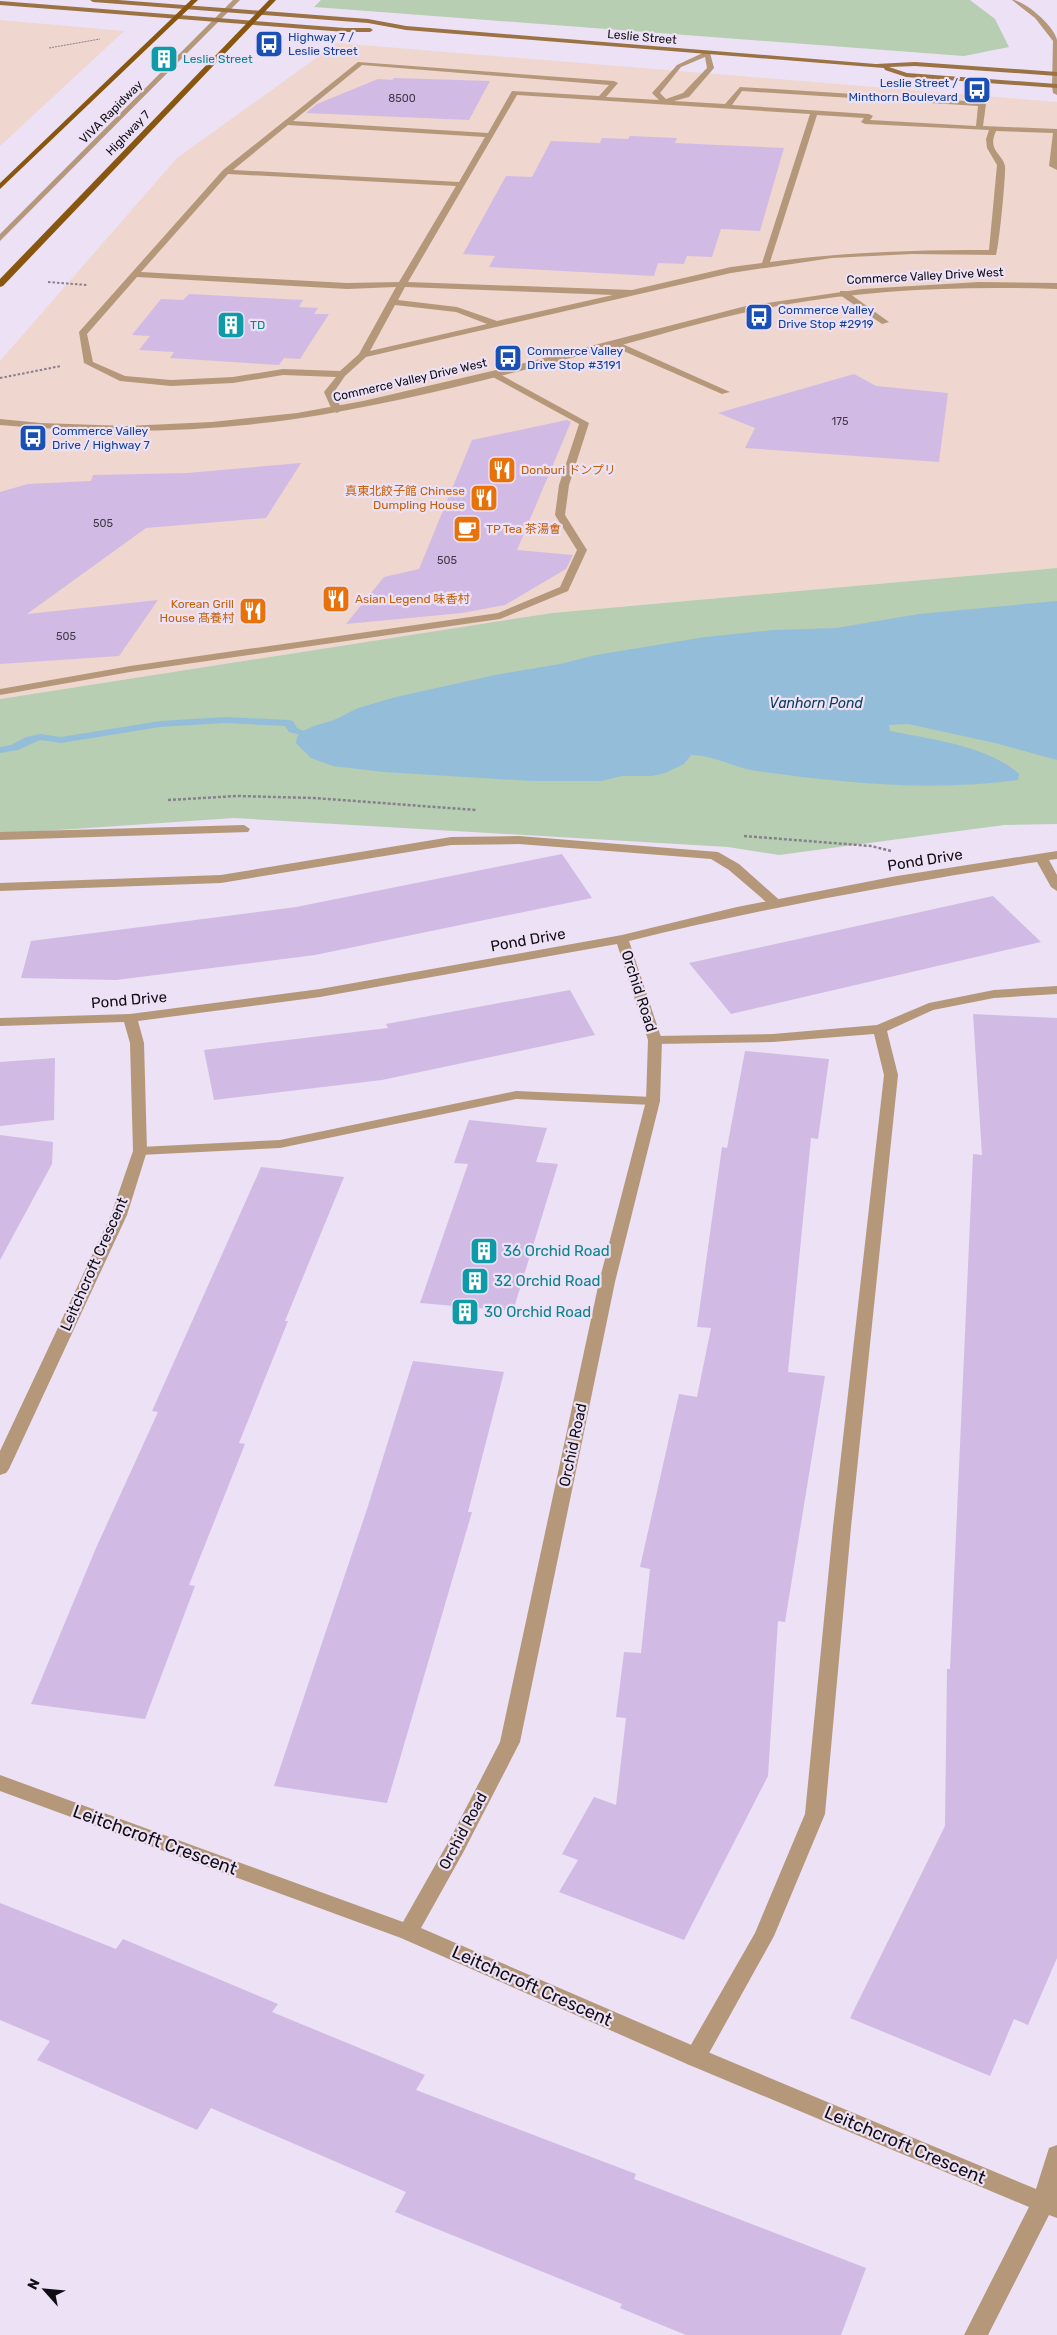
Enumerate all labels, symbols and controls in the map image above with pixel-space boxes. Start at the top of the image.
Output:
street label: Leslie Street [607,27,678,47]
bus stop icon: Highway 7 / Leslie Street [254,29,284,59]
place label: Highway 7 / Leslie Street [288,30,358,58]
building icon: Leslie Street [149,44,179,74]
place label: Leslie Street [183,52,253,66]
bus stop icon: Leslie Street / Minthorn Boulevard [962,75,992,105]
place label: Leslie Street / Minthorn Boulevard [849,76,958,104]
street label: VIVA Rapidway [77,77,146,146]
house number: 8500 [388,92,416,105]
street label: Highway 7 [103,108,153,158]
street label: Commerce Valley Drive West [846,265,1004,287]
bus stop icon: Commerce Valley Drive Stop #2919 [744,302,774,332]
place label: Commerce Valley Drive Stop #2919 [778,303,874,331]
building icon: TD [216,310,246,340]
place label: TD [250,318,265,332]
bus stop icon: Commerce Valley Drive Stop #3191 [493,343,523,373]
place label: Commerce Valley Drive Stop #3191 [527,344,623,372]
street label: Commerce Valley Drive West [332,355,488,405]
house number: 175 [832,415,849,428]
bus stop icon: Commerce Valley Drive / Highway 7 [18,423,48,453]
place label: Commerce Valley Drive / Highway 7 [52,424,150,452]
restaurant icon: Donburi ドンプリ [487,455,517,485]
place label: Donburi ドンプリ [521,463,616,477]
restaurant icon: 真東北餃子館 Chinese Dumpling House [469,483,499,513]
place label: 真東北餃子館 Chinese Dumpling House [345,484,465,512]
cafe icon: TP Tea 茶湯㑹 [452,514,482,544]
house number: 505 [93,517,113,530]
place label: TP Tea 茶湯㑹 [486,522,561,536]
house number: 505 [437,554,457,567]
restaurant icon: Asian Legend 味香村 [321,584,351,614]
place label: Asian Legend 味香村 [355,592,470,606]
restaurant icon: Korean Grill House 髙養村 [238,596,268,626]
place label: Korean Grill House 髙養村 [160,597,235,625]
house number: 505 [56,630,76,643]
water label: Vanhorn Pond [769,695,863,712]
street label: Pond Drive [886,845,964,875]
street label: Pond Drive [489,925,567,955]
street label: Orchid Road [617,948,661,1034]
street label: Pond Drive [90,988,168,1012]
street label: Leitchcroft Crescent [56,1194,132,1334]
building icon: 36 Orchid Road [469,1236,499,1266]
place label: 36 Orchid Road [503,1242,610,1260]
building icon: 32 Orchid Road [460,1266,490,1296]
place label: 32 Orchid Road [494,1272,600,1290]
building icon: 30 Orchid Road [450,1297,480,1327]
place label: 30 Orchid Road [484,1303,591,1321]
street label: Orchid Road [555,1402,591,1488]
street label: Orchid Road [435,1789,491,1873]
street label: Leitchcroft Crescent [70,1800,240,1880]
street label: Leitchcroft Crescent [448,1941,616,2031]
street label: Leitchcroft Crescent [821,2101,989,2189]
north arrow [20,2265,70,2315]
text: N [24,2276,44,2293]

